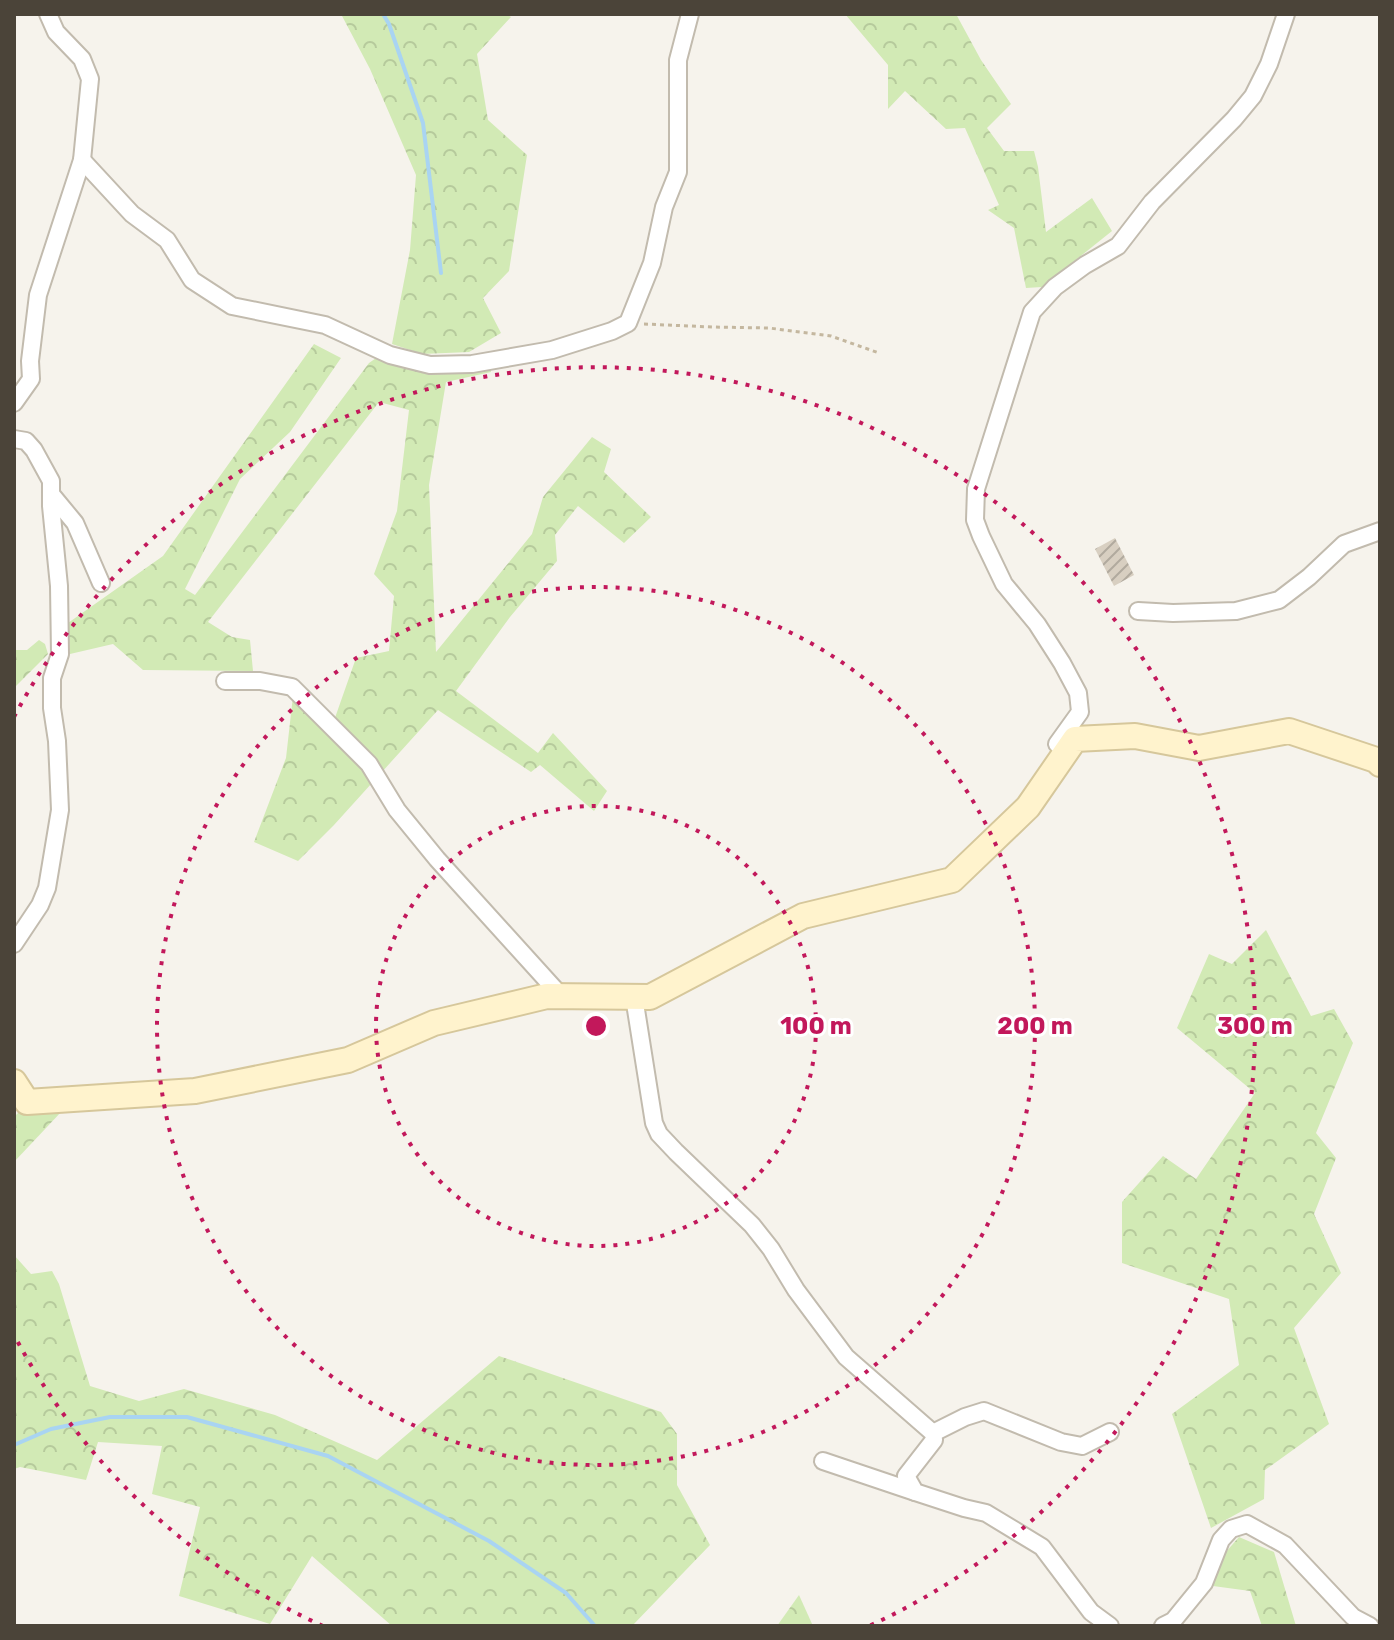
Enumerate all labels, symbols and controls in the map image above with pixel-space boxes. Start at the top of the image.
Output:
centre of rings [582,1012,610,1040]
text: 100 m [780,1012,852,1040]
text: 200 m [997,1012,1073,1040]
text: 300 m [1217,1012,1293,1040]

